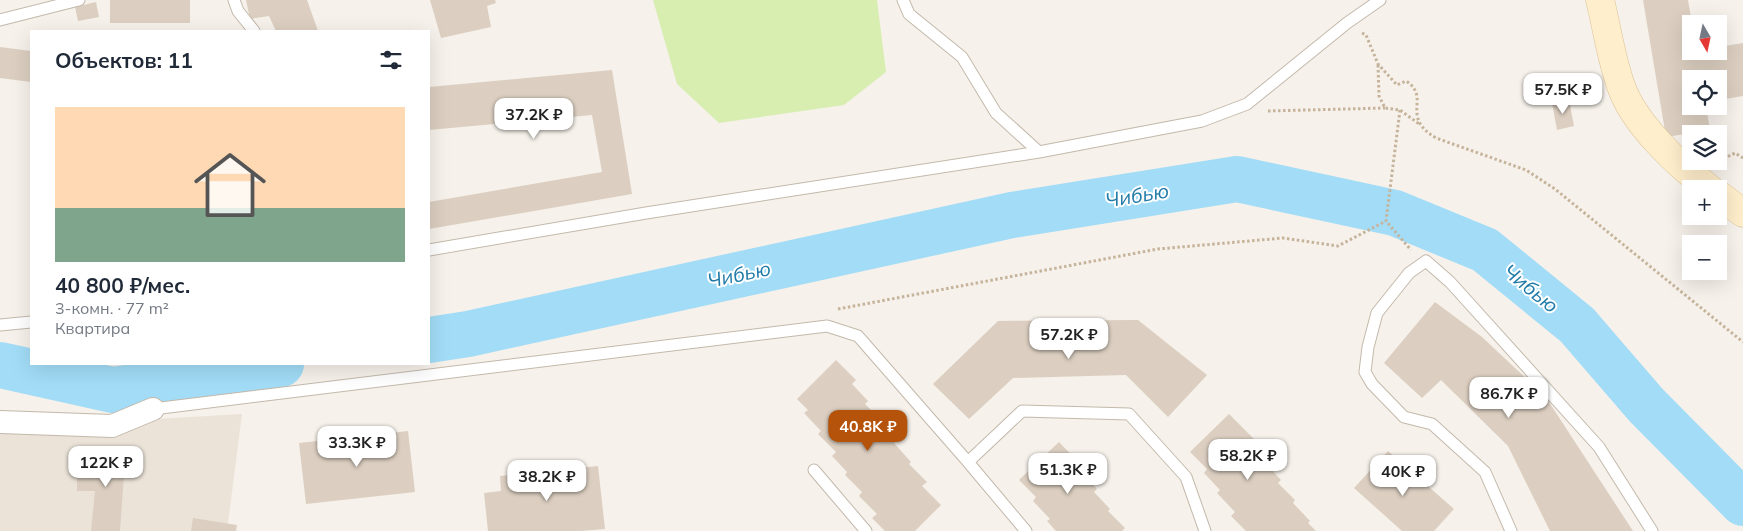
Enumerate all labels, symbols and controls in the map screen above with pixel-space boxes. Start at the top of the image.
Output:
north arrow [1682,15,1728,60]
map controls [1682,15,1727,280]
icon: filters [377,46,405,74]
text: Объектов: 11 [55,47,193,73]
button: locate [1682,70,1727,115]
pin: 57.5K ₽ [1517,72,1609,115]
text: 57.5K ₽ [1534,79,1592,99]
pin: 37.2K ₽ [488,98,580,140]
text: 37.2K ₽ [505,104,563,124]
button: layers [1682,125,1727,170]
icon: home [185,140,275,230]
water label: Чибью [1103,178,1171,212]
button: + [1682,180,1727,225]
button: − [1682,235,1727,280]
water label: Чибью [705,255,773,293]
water label: Чибью [1498,258,1564,318]
text: 40 800 ₽/мес. [55,272,190,298]
text: 3-комн. · 77 m² [55,298,169,318]
text: Квартира [55,318,130,338]
pin: 57.2K ₽ [1023,318,1115,360]
text: 57.2K ₽ [1040,324,1098,344]
pin: 86.7K ₽ [1463,376,1555,419]
text: 86.7K ₽ [1480,383,1538,403]
pin: 40.8K ₽ [822,410,914,452]
text: 40.8K ₽ [839,416,897,436]
pin: 33.3K ₽ [311,426,403,468]
text: 33.3K ₽ [328,432,386,452]
pin: 58.2K ₽ [1202,438,1294,481]
text: 58.2K ₽ [1219,445,1277,465]
pin: 122K ₽ [65,446,147,488]
text: 122K ₽ [79,452,133,472]
pin: 51.3K ₽ [1022,452,1114,495]
pin: 40K ₽ [1368,454,1438,497]
text: 51.3K ₽ [1039,459,1097,479]
pin: 38.2K ₽ [501,460,593,502]
text: 40K ₽ [1381,461,1425,481]
text: 38.2K ₽ [518,466,576,486]

